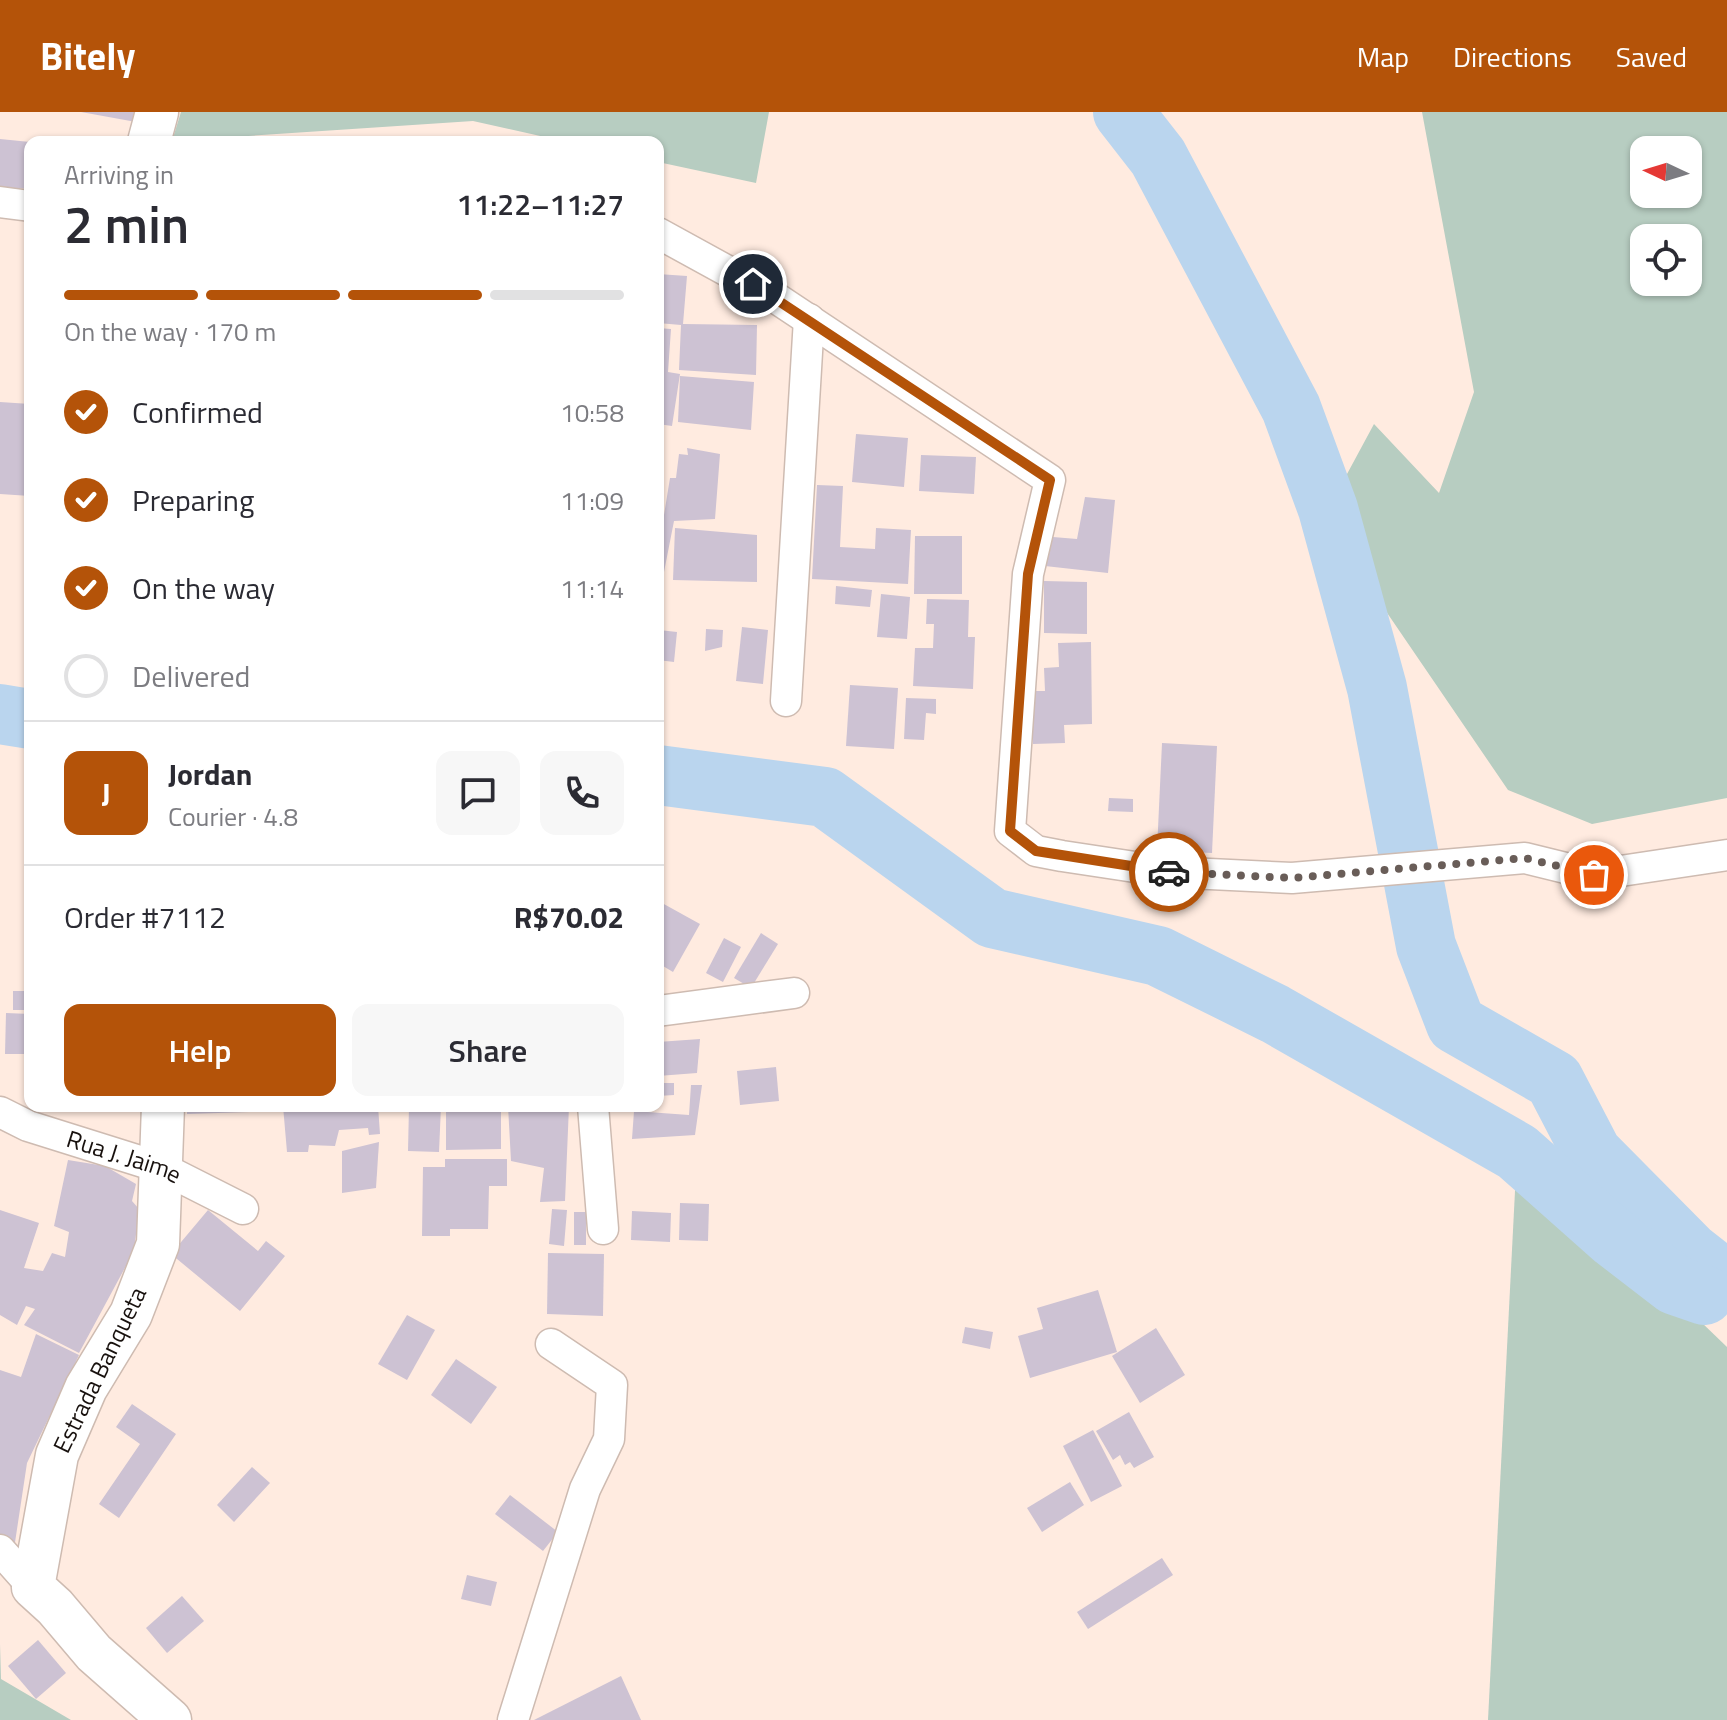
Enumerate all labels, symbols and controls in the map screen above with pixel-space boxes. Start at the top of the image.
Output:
text: Bitely [40,27,135,85]
text: Map [1357,35,1409,78]
text: Directions [1453,35,1572,78]
text: Saved [1616,35,1687,78]
north arrow [1630,136,1702,208]
map controls [1630,136,1702,296]
text: Arriving in [64,155,174,194]
text: 11:22–11:27 [457,181,624,227]
text: 2 min [64,184,189,263]
button: locate [1630,224,1702,296]
pin [719,250,787,318]
icon: home [731,262,775,306]
text: On the way · 170 m [64,312,276,351]
text: Confirmed [132,389,263,435]
icon: check [64,390,108,434]
text: 10:58 [560,393,624,432]
text: Preparing [132,477,254,523]
icon: check [64,478,108,522]
text: 11:09 [560,481,624,520]
text: On the way [132,565,275,611]
icon: check [64,566,108,610]
text: 11:14 [560,569,624,608]
text: Delivered [132,653,250,699]
text: Jordan [168,751,252,797]
button: chat [436,751,520,835]
button: phone [540,751,624,835]
text: J [101,770,111,816]
text: Courier · 4.8 [168,797,298,836]
courier [1129,832,1209,912]
pin [1560,841,1628,909]
icon: car [1147,850,1191,894]
icon: bag [1572,853,1616,897]
text: Order #7112 [64,894,226,940]
text: R$70.02 [514,894,624,940]
button: Help [64,1004,336,1096]
button: Share [352,1004,624,1096]
street label: Rua J. Jaime [62,1120,188,1192]
street label: Estrada Banqueta [43,1280,155,1459]

